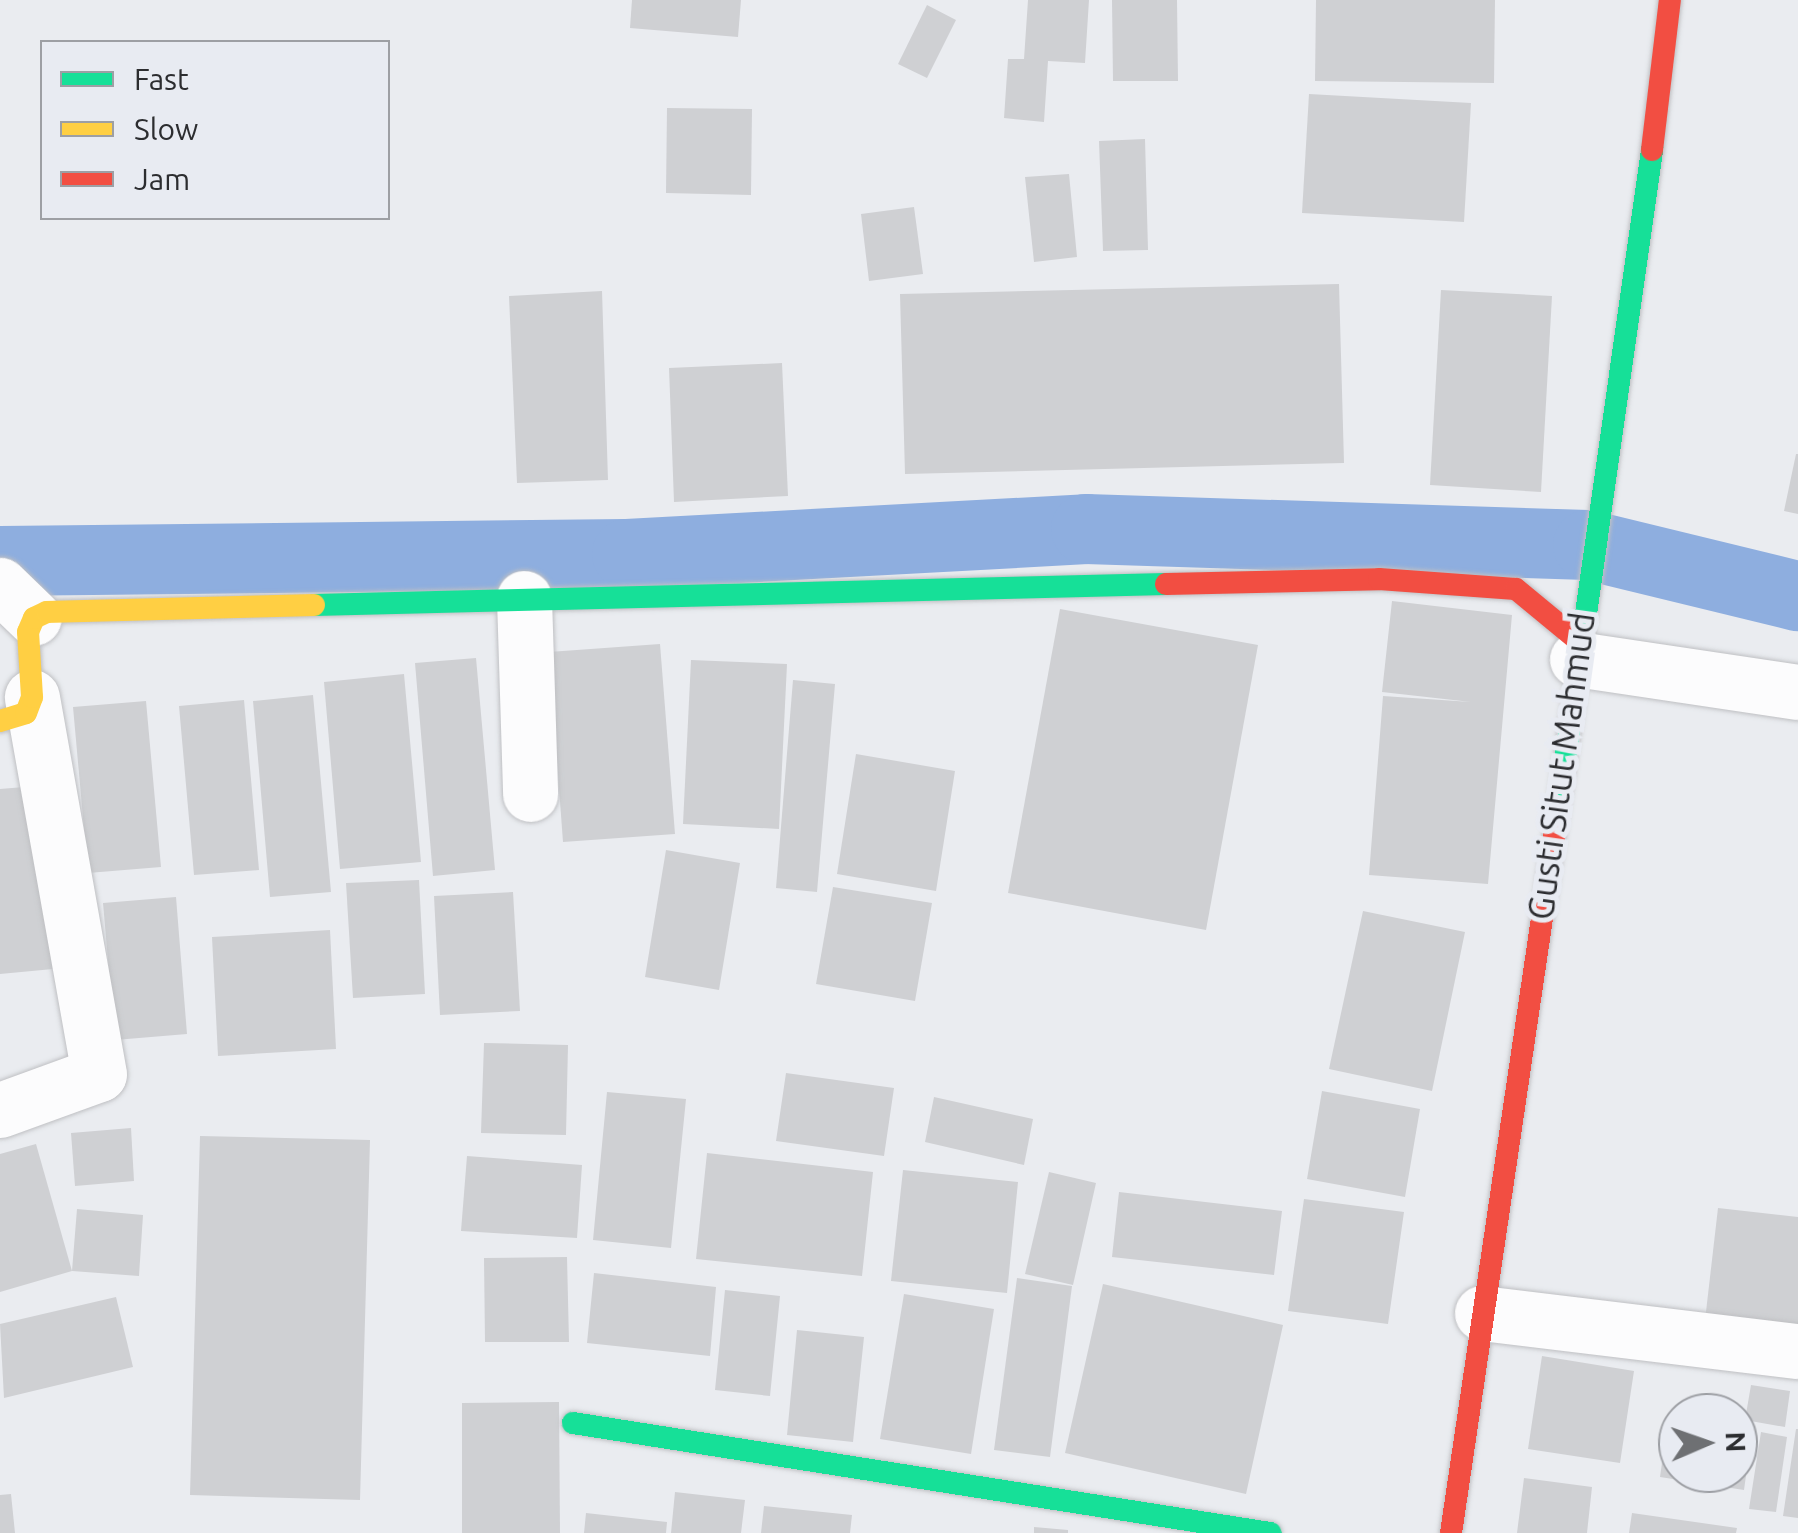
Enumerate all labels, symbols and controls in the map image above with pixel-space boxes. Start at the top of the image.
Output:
legend [40,40,390,220]
text: Fast [134,62,189,96]
text: Slow [134,112,198,146]
text: Jam [134,162,190,196]
street label: Gusti Situt Mahmud [1519,610,1603,922]
north arrow [1658,1393,1758,1493]
text: N [1721,1431,1752,1453]

